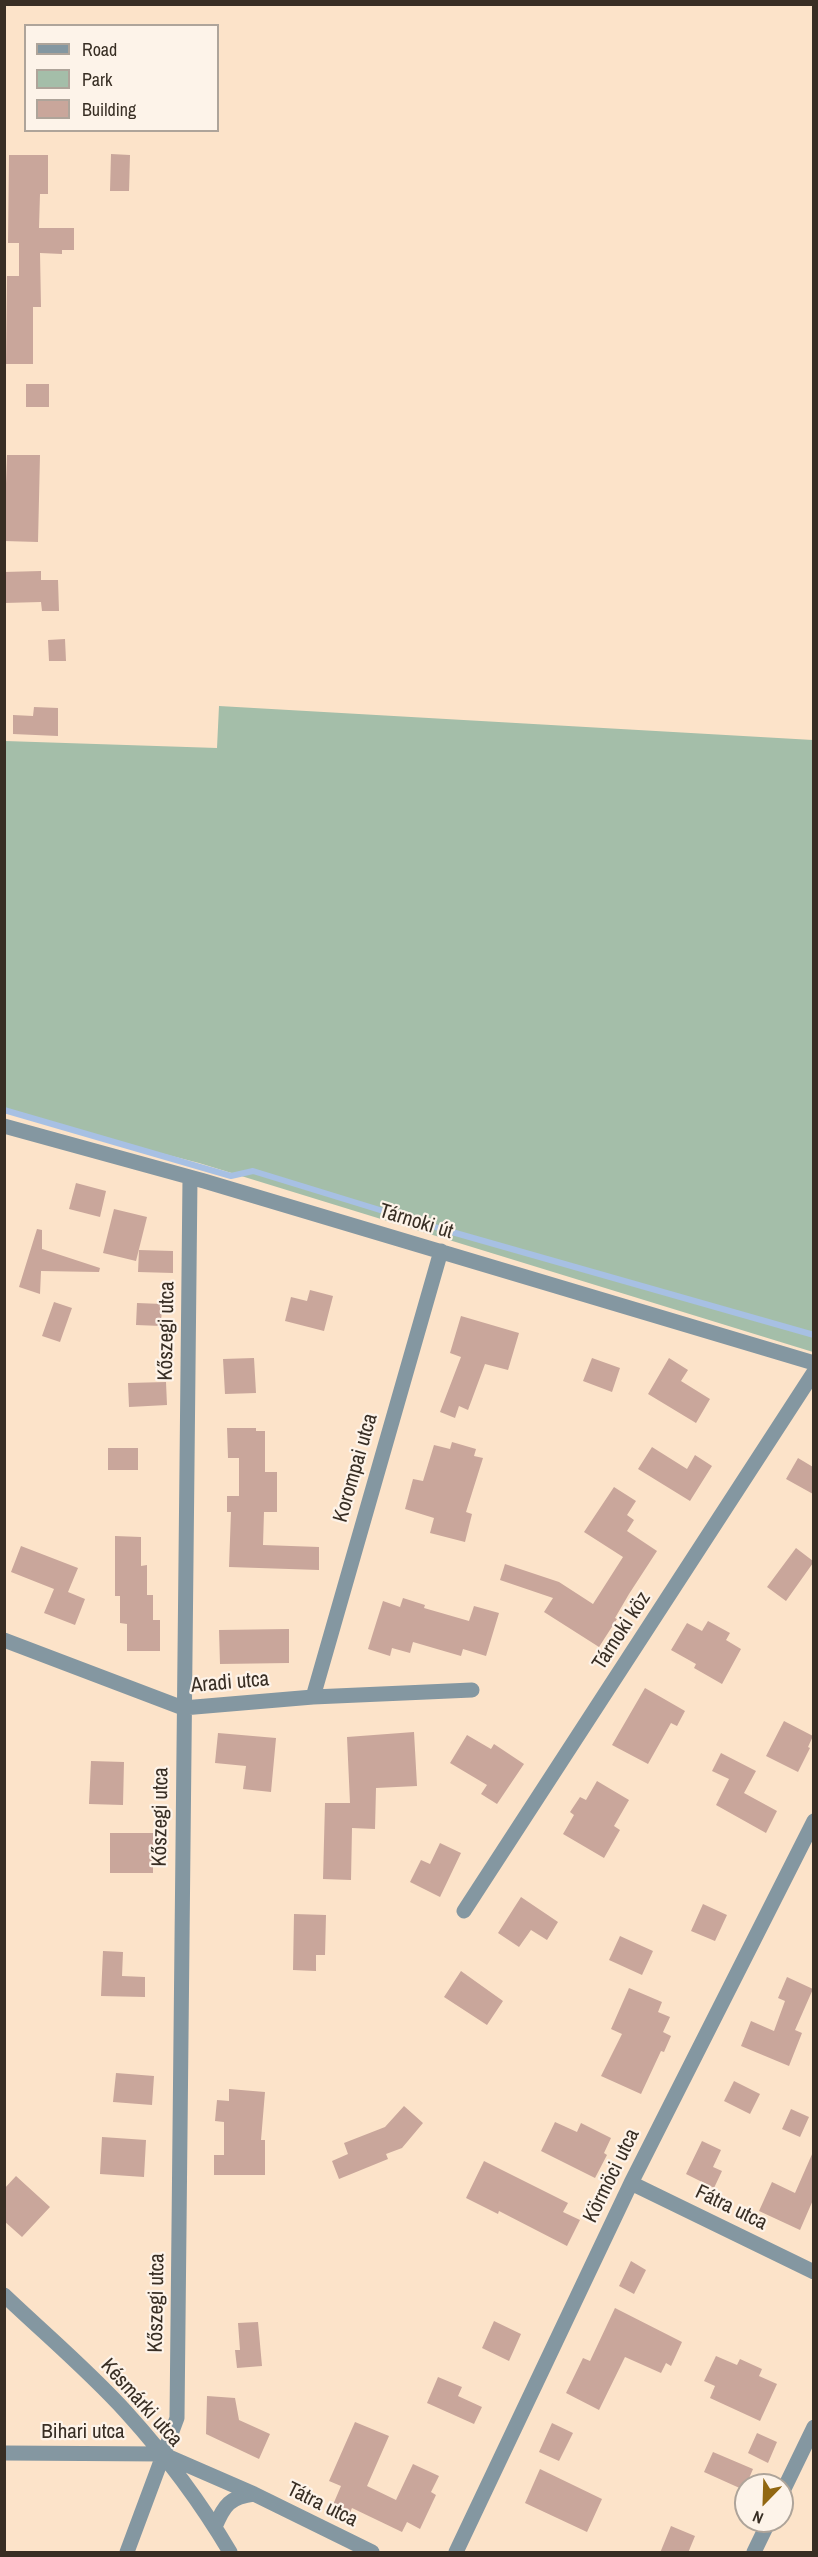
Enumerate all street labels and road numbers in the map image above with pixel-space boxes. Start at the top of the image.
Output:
street label: Tárnoki út [376,1199,456,1245]
street label: Kőszegi utca [154,1281,180,1381]
street label: Korompai utca [328,1411,384,1525]
street label: Tárnoki köz [587,1587,657,1675]
street label: Aradi utca [190,1667,270,1699]
street label: Kőszegi utca [148,1767,174,1867]
street label: Körmöci utca [578,2125,646,2227]
street label: Fátra utca [691,2180,771,2236]
street label: Kőszegi utca [144,2253,170,2353]
street label: Késmárki utca [95,2354,187,2452]
street label: Bihari utca [41,2419,125,2445]
street label: Tátra utca [282,2477,362,2533]

